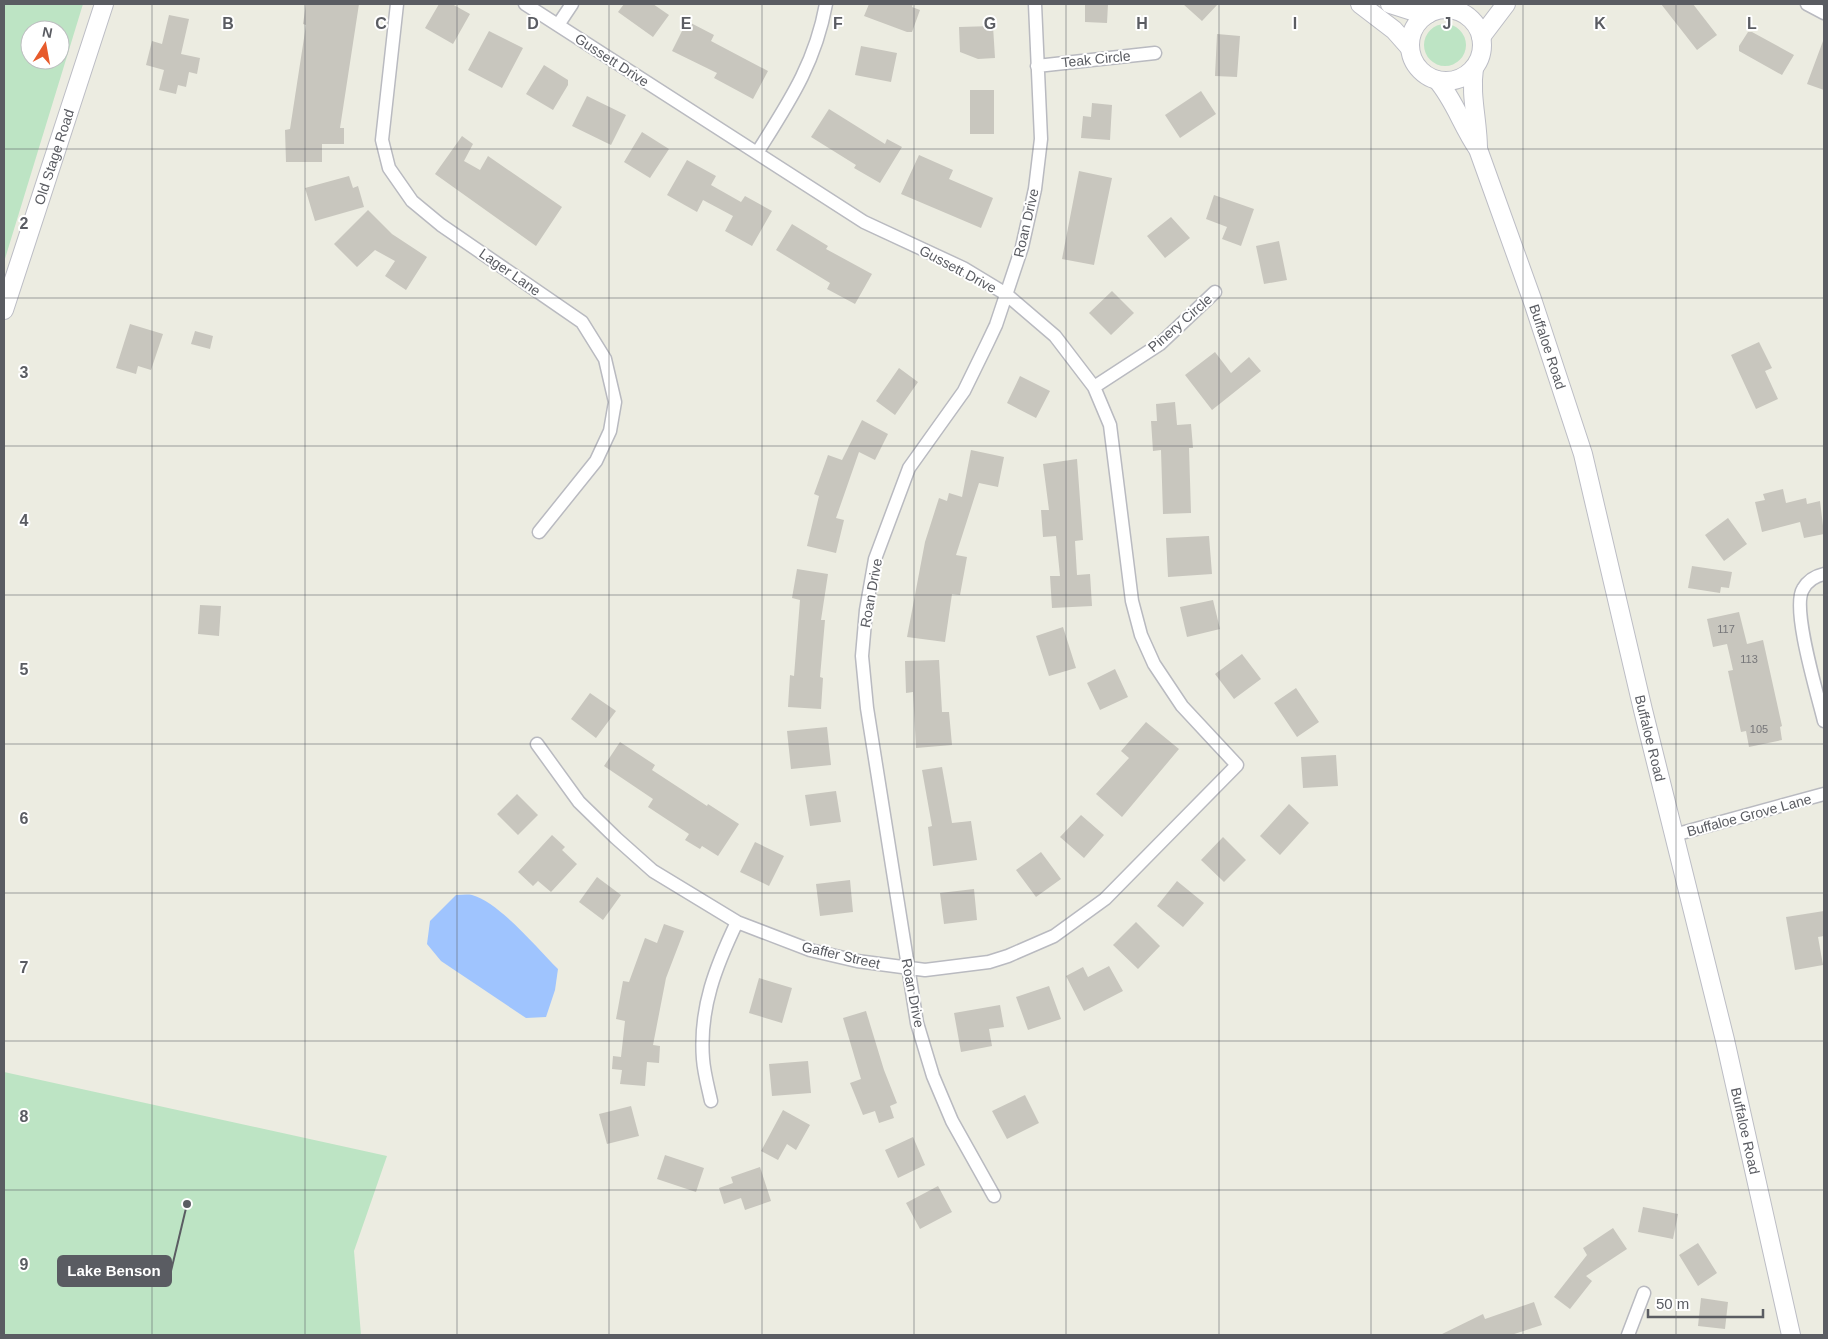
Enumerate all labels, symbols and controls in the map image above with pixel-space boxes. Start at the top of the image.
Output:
text: B [222,15,234,32]
text: C [375,15,387,32]
text: D [527,15,539,32]
text: E [681,15,692,32]
text: F [833,15,843,32]
text: G [984,15,996,32]
text: H [1136,15,1148,32]
text: I [1293,15,1297,32]
text: J [1443,15,1451,32]
text: K [1594,15,1606,32]
text: L [1747,15,1757,32]
north arrow [20,20,70,70]
text: N [41,23,54,41]
street label: Gussett Drive [572,30,652,90]
street label: Teak Circle [1061,47,1131,71]
street label: Old Stage Road [31,107,77,207]
street label: Roan Drive [1010,187,1042,259]
text: 2 [20,215,29,232]
street label: Gussett Drive [917,242,999,296]
street label: Lager Lane [476,245,544,299]
street label: Pinery Circle [1145,291,1215,355]
street label: Buffaloe Road [1526,302,1569,391]
text: 3 [20,364,29,381]
text: 4 [20,512,29,529]
street label: Roan Drive [857,557,885,629]
house number: 117 [1717,623,1735,635]
house number: 113 [1740,653,1758,665]
text: 5 [20,661,29,678]
street label: Buffaloe Road [1632,693,1668,783]
house number: 105 [1750,723,1768,735]
street label: Buffaloe Grove Lane [1685,791,1813,839]
text: 6 [20,810,29,827]
street label: Gaffer Street [800,938,882,972]
street label: Roan Drive [898,957,928,1029]
text: 7 [20,959,29,976]
street label: Buffaloe Road [1728,1086,1763,1176]
text: 8 [20,1108,29,1125]
text: 9 [20,1256,29,1273]
callout: Lake Benson [58,1256,171,1286]
text: Lake Benson [67,1262,161,1279]
scale bar [1648,1286,1763,1318]
text: 50 m [1656,1295,1689,1312]

